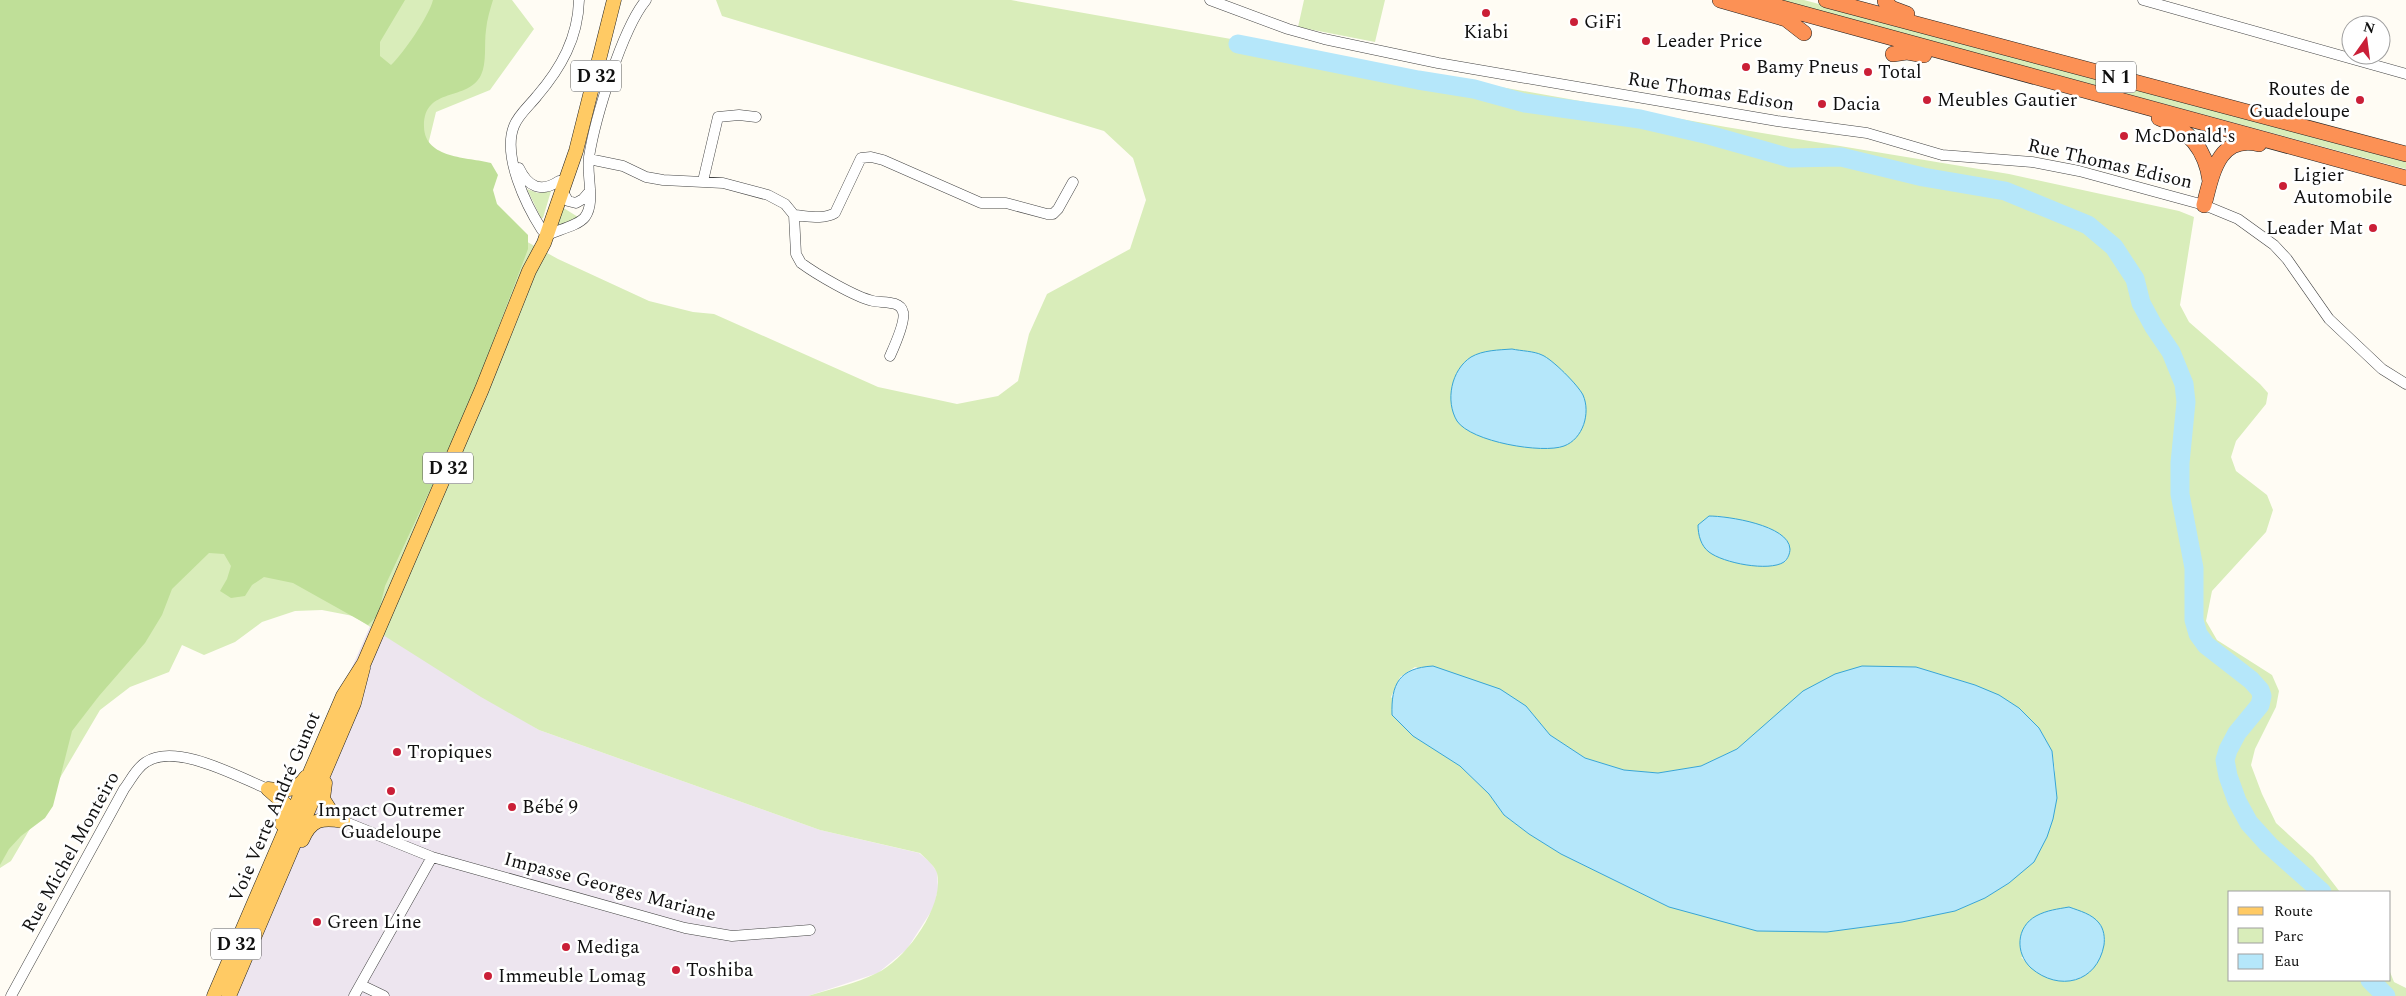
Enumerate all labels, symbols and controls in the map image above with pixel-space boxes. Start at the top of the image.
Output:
marker: Kiabi [1480,7,1492,19]
place label: GiFi [1584,8,1622,37]
north arrow [2341,15,2391,65]
marker: GiFi [1568,16,1580,28]
text: N [2361,16,2377,39]
place label: Kiabi [1463,18,1509,47]
place label: Leader Price [1656,27,1762,56]
marker: Leader Price [1640,35,1652,47]
place label: Bamy Pneus [1756,53,1859,82]
place label: Total [1878,58,1922,87]
road number: D 32 [571,60,621,92]
marker: Bamy Pneus [1740,61,1752,73]
road number: N 1 [2096,62,2136,92]
street label: Rue Thomas Edison [1626,65,1796,119]
marker: Total [1862,66,1874,78]
place label: Routes de Guadeloupe [2249,75,2350,126]
place label: Meubles Gautier [1937,86,2078,115]
place label: Dacia [1832,90,1881,119]
marker: Meubles Gautier [1921,94,1933,106]
marker: Routes de Guadeloupe [2354,94,2366,106]
marker: Dacia [1816,98,1828,110]
place label: McDonald's [2134,122,2236,151]
marker: McDonald's [2118,130,2130,142]
street label: Rue Thomas Edison [2025,131,2195,197]
place label: Ligier Automobile [2293,161,2392,212]
marker: Ligier Automobile [2277,180,2289,192]
place label: Leader Mat [2266,214,2363,243]
marker: Leader Mat [2367,222,2379,234]
road number: D 32 [423,452,473,483]
street label: Voie Verte André Gunot [222,707,328,907]
place label: Tropiques [407,738,492,767]
marker: Tropiques [391,746,403,758]
street label: Rue Michel Monteiro [15,766,127,938]
marker: Impact Outremer Guadeloupe [385,785,397,797]
place label: Bébé 9 [522,793,578,822]
place label: Impact Outremer Guadeloupe [317,796,465,847]
marker: Bébé 9 [506,801,518,813]
street label: Impasse Georges Mariane [501,845,719,929]
legend [2228,891,2391,981]
text: Route [2274,900,2313,923]
place label: Green Line [327,908,422,937]
marker: Green Line [311,916,323,928]
text: Parc [2274,925,2304,948]
road number: D 32 [211,929,261,960]
place label: Mediga [576,933,640,962]
marker: Mediga [560,941,572,953]
text: Eau [2274,950,2300,973]
place label: Toshiba [686,956,754,985]
place label: Immeuble Lomag [498,962,646,991]
marker: Toshiba [670,964,682,976]
marker: Immeuble Lomag [482,970,494,982]

